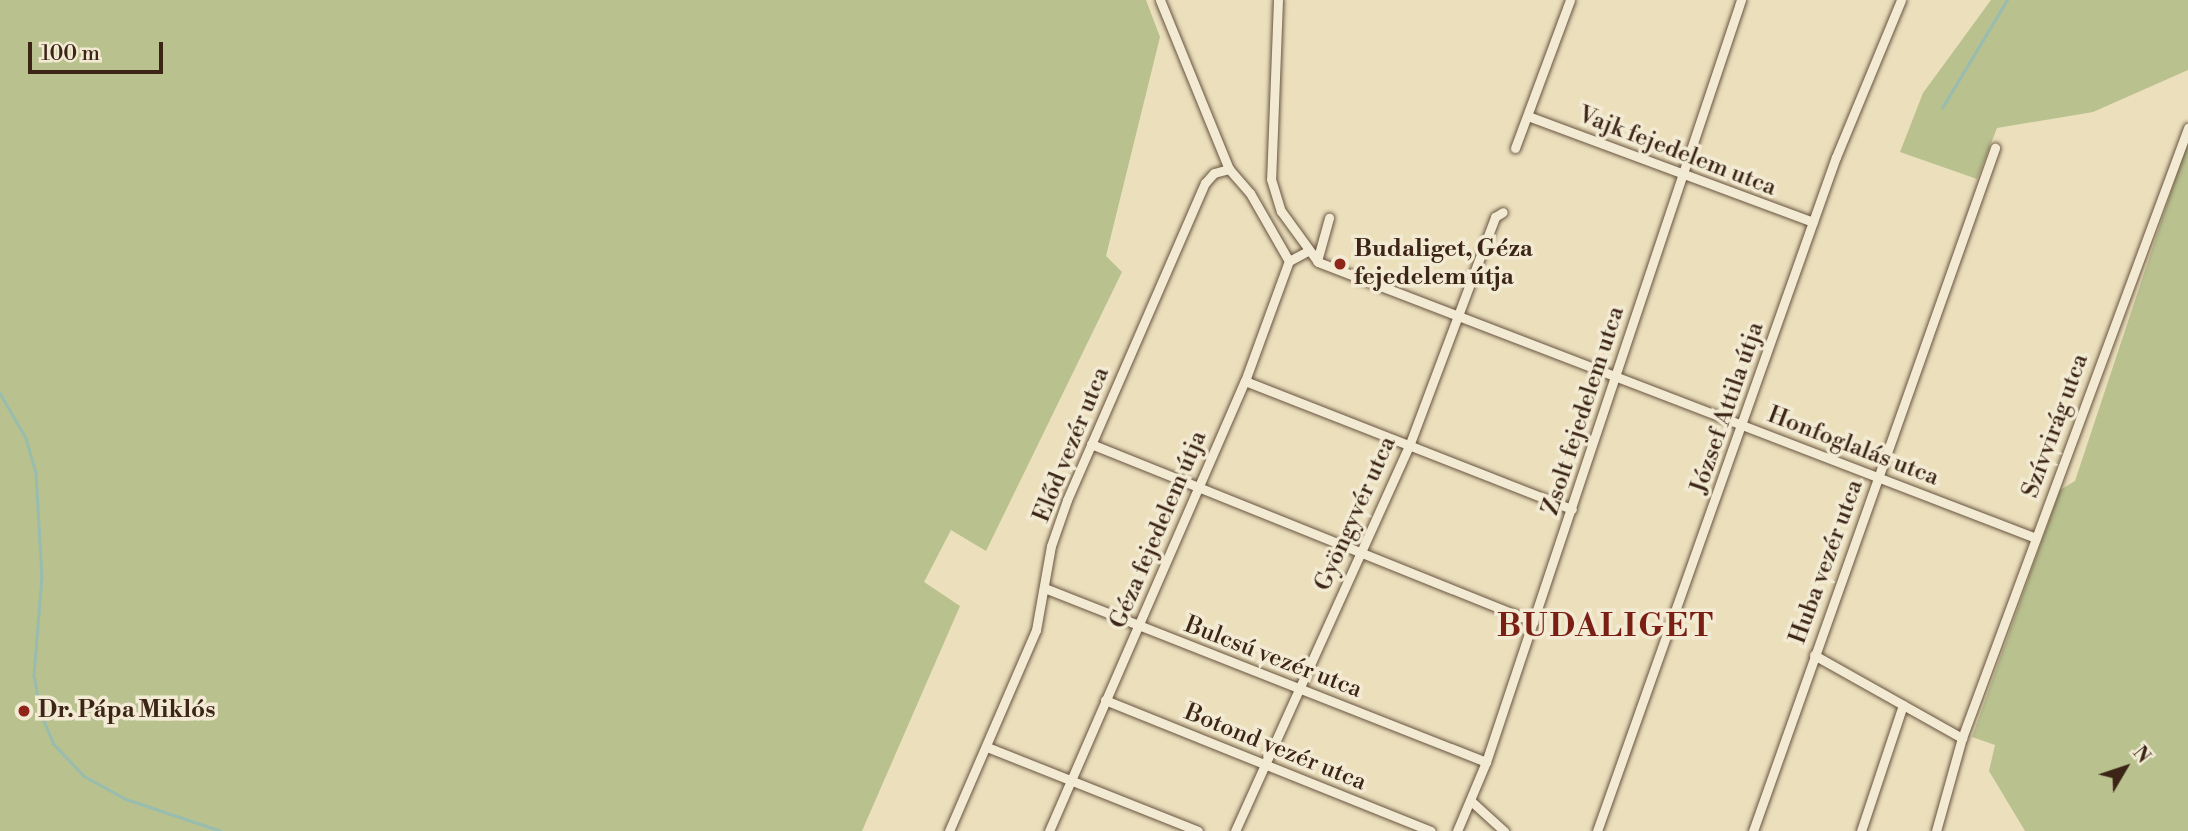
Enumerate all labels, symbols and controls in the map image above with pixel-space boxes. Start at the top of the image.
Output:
scale bar [32,28,166,72]
text: 100 m [41,41,100,67]
street label: Vajk fejedelem utca [1574,101,1780,203]
place label: Budaliget, Géza fejedelem útja [1354,236,1533,292]
marker: Budaliget, Géza fejedelem útja [1332,256,1348,272]
street label: Zsolt fejedelem utca [1537,303,1631,519]
street label: József Attila útja [1685,319,1771,497]
street label: Szívvirág utca [2017,350,2095,502]
street label: Előd vezér utca [1028,363,1116,527]
street label: Honfoglalás utca [1763,401,1943,493]
street label: Géza fejedelem útja [1104,427,1214,633]
street label: Gyöngyvér utca [1309,432,1403,596]
street label: Huba vezér utca [1784,476,1870,648]
district label: BUDALIGET [1498,607,1714,645]
street label: Bulcsú vezér utca [1180,611,1366,705]
place label: Dr. Pápa Miklós [38,697,216,725]
street label: Botond vezér utca [1180,698,1370,798]
marker: Dr. Pápa Miklós [16,703,32,719]
north arrow [2090,733,2160,803]
text: N [2127,741,2155,768]

